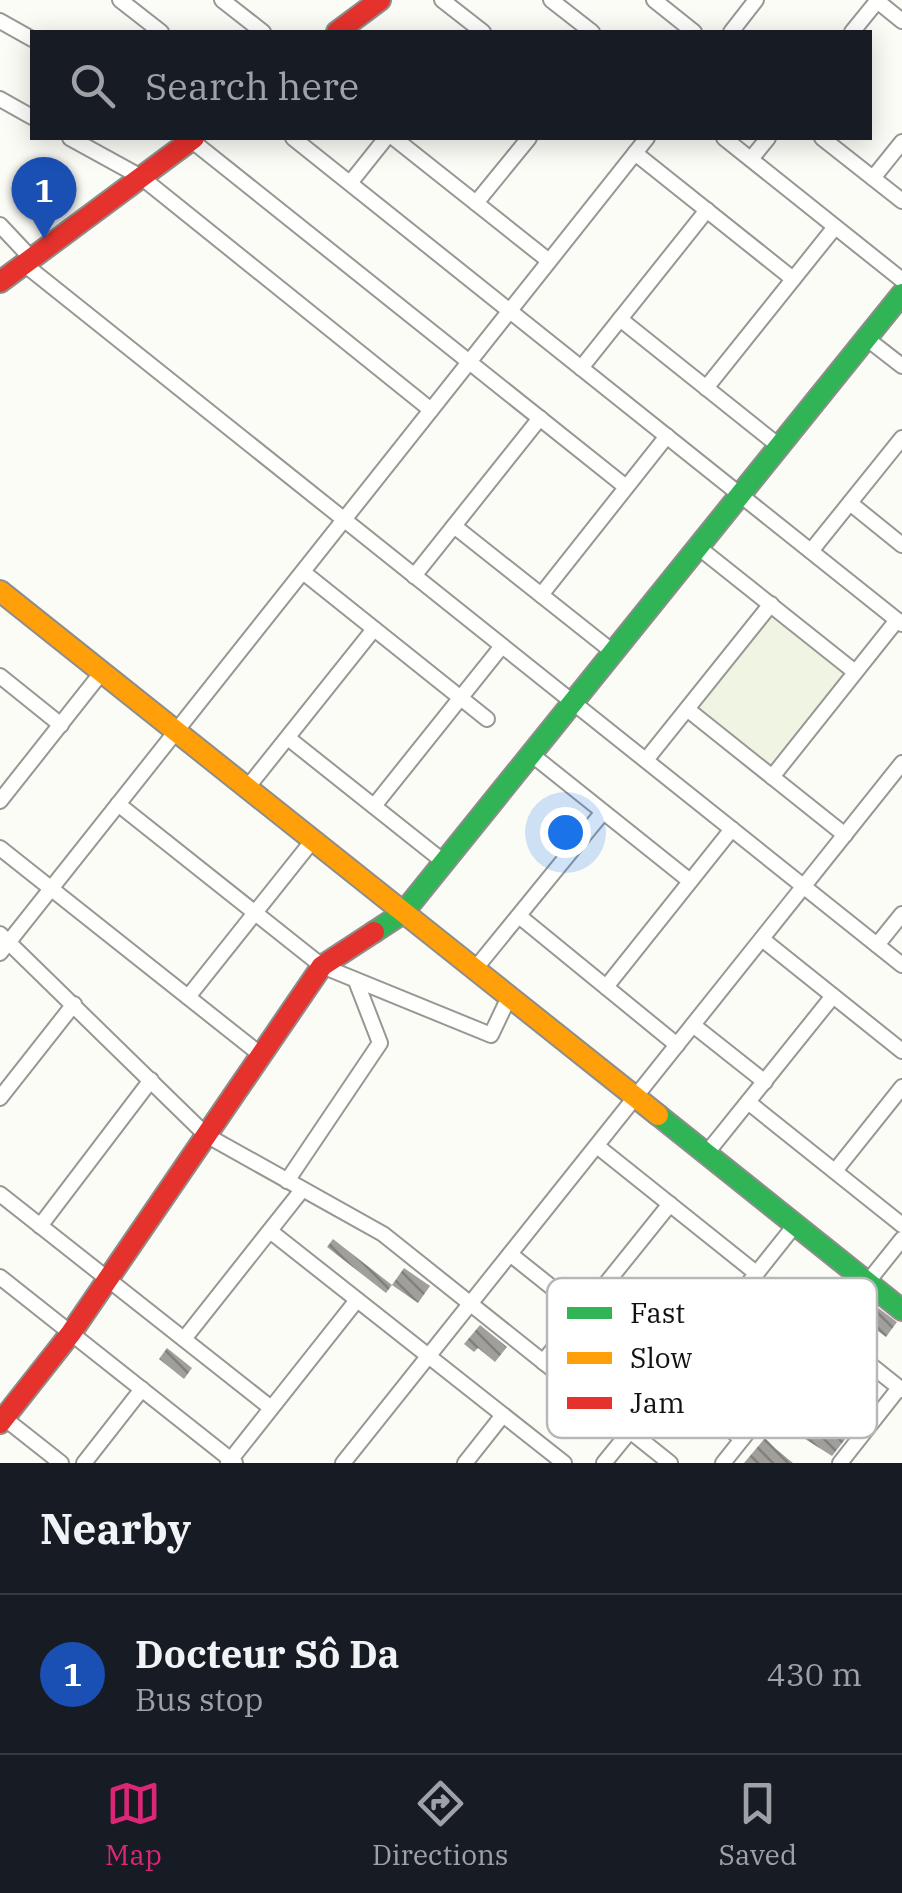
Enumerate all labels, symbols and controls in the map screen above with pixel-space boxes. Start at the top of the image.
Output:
search box [30,30,872,140]
icon: search [65,58,120,113]
text: Search here [145,61,359,110]
pin: 1 [12,156,76,239]
your location [540,807,591,858]
legend [547,1278,877,1438]
text: Fast [630,1294,685,1331]
text: Slow [630,1339,692,1376]
text: Jam [630,1384,685,1421]
text: Nearby [40,1501,191,1556]
text: Docteur Sô Da [135,1629,400,1678]
text: 1 [63,1653,82,1695]
text: 430 m [766,1653,862,1695]
text: Bus stop [135,1678,263,1720]
tab: Map [105,1776,162,1873]
tab: Directions [372,1776,509,1873]
tab: Saved [719,1776,797,1873]

